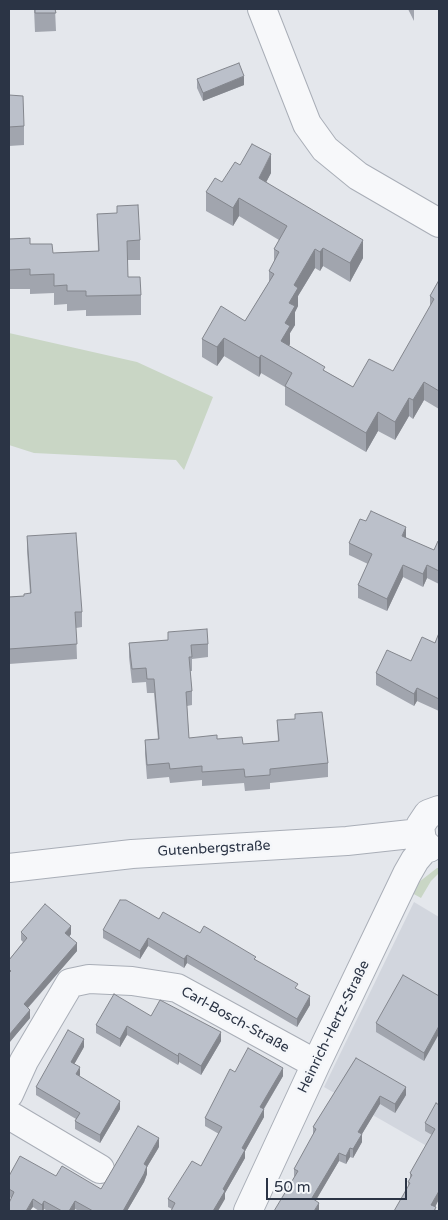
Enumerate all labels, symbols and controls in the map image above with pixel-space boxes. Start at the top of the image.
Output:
street label: Gutenbergstraße [157,838,271,860]
street label: Heinrich-Hertz-Straße [295,958,373,1096]
street label: Carl-Bosch-Straße [178,983,292,1057]
scale bar [268,1168,409,1200]
text: 50 m [274,1178,311,1196]

